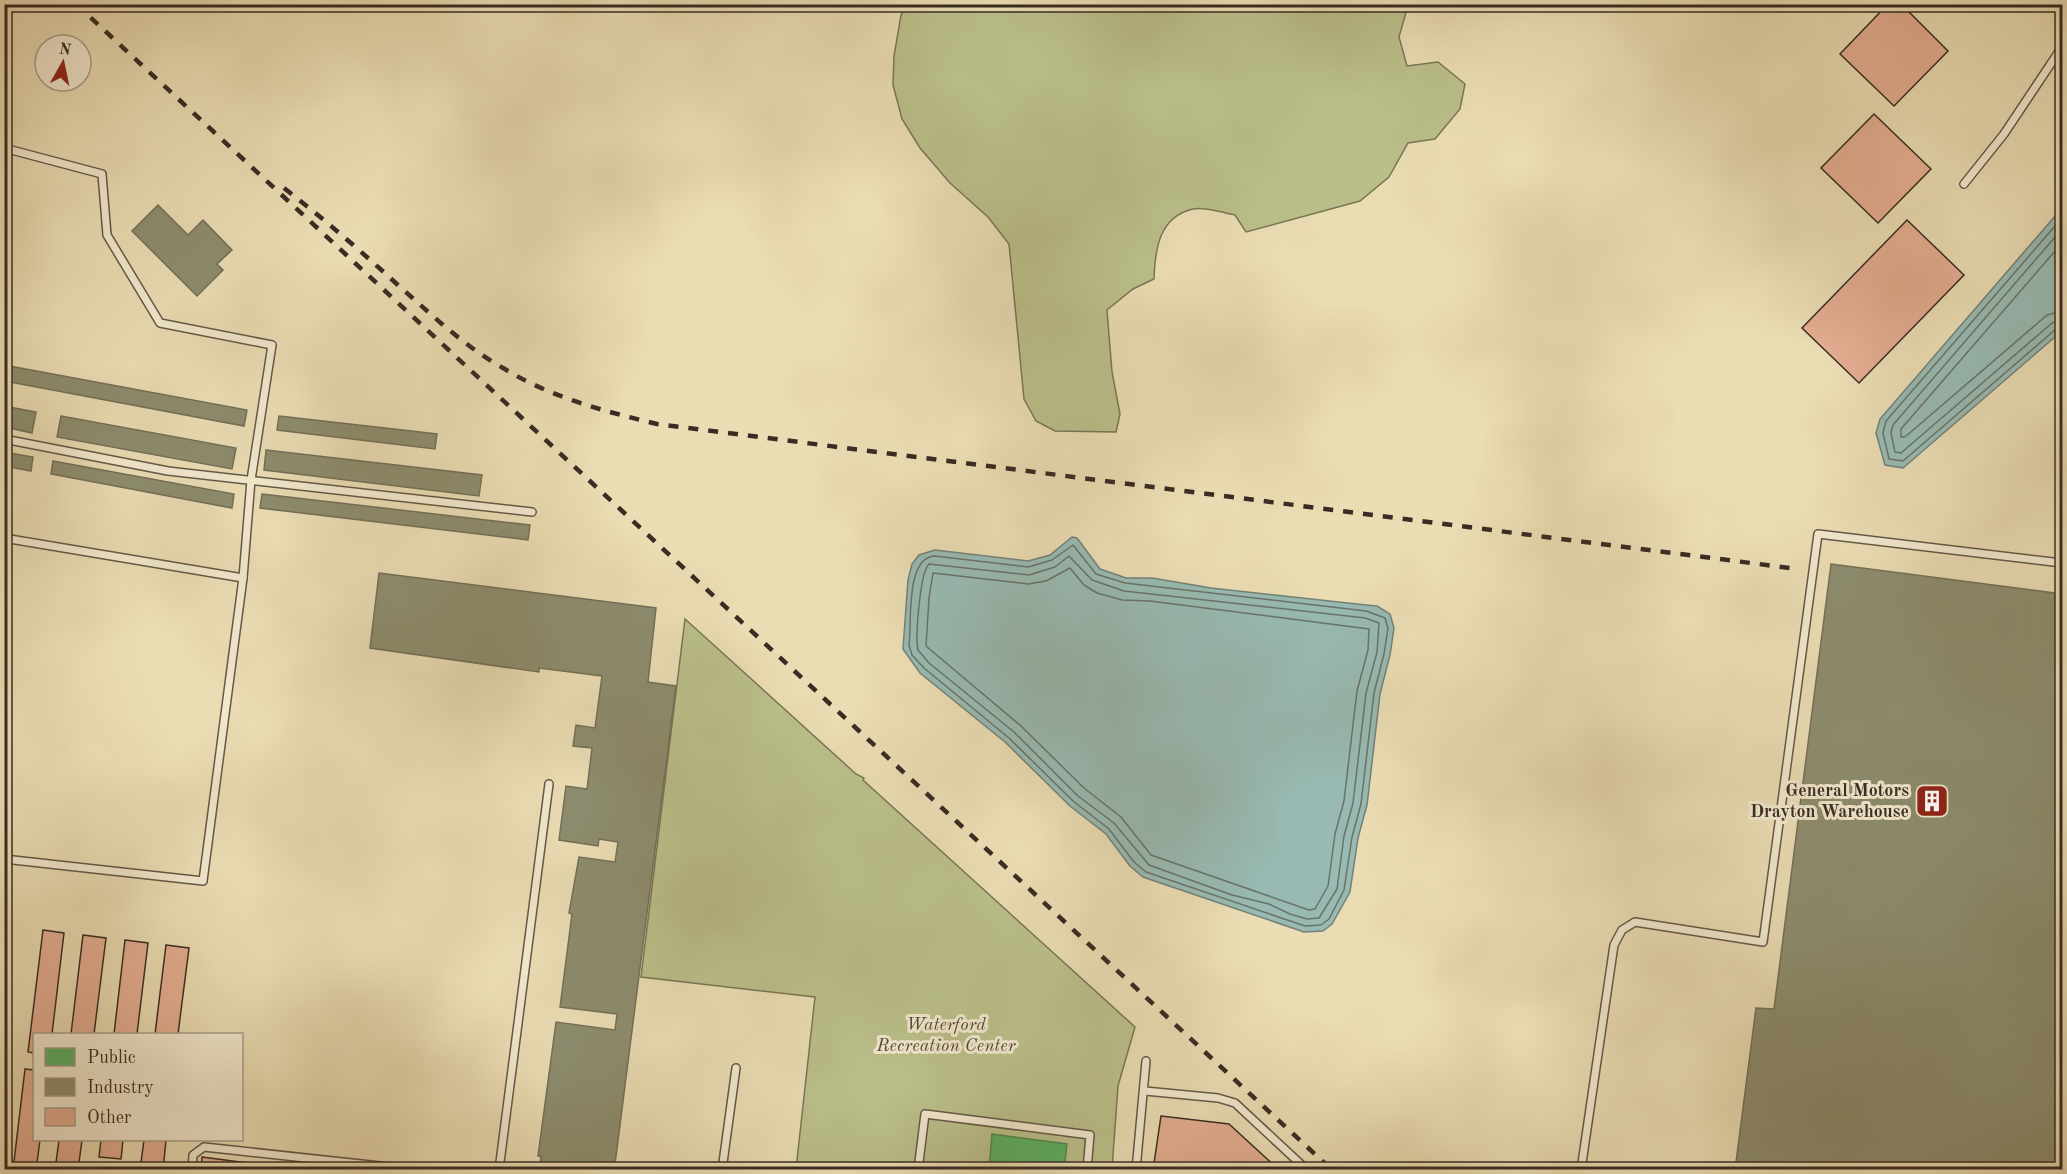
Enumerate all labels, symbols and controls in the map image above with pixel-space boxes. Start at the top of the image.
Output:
north arrow [33,33,93,93]
text: N [58,41,73,59]
place label: General Motors Drayton Warehouse [1750,782,1909,821]
building icon: General Motors Drayton Warehouse [1914,783,1950,819]
park label: Waterford Recreation Center [876,1016,1017,1055]
legend [33,1033,243,1141]
text: Public [87,1049,136,1067]
text: Industry [87,1079,154,1097]
text: Other [87,1109,132,1127]

